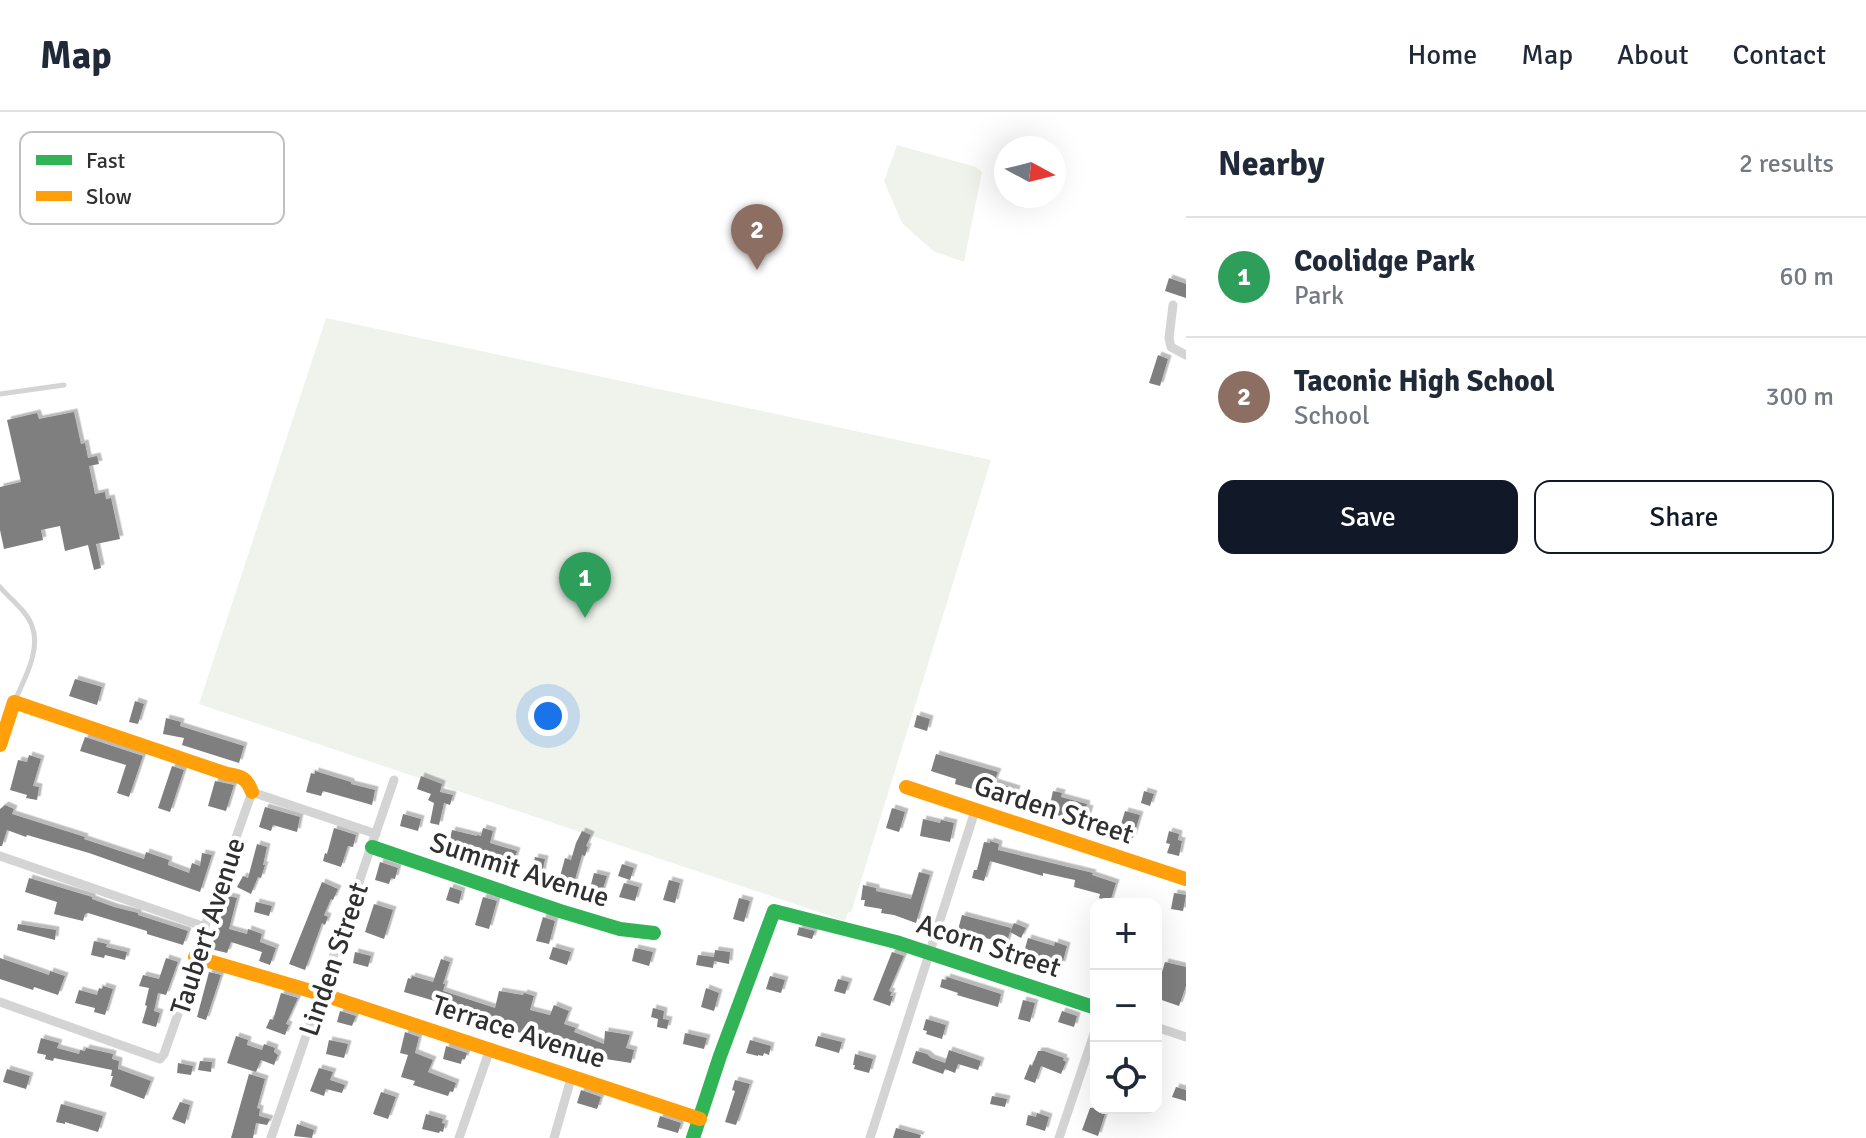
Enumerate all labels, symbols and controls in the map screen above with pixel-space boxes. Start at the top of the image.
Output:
text: Map [40,32,112,79]
text: Home [1408,38,1477,72]
text: Map [1521,38,1573,72]
text: About [1617,38,1689,72]
text: Contact [1733,38,1826,72]
legend [20,132,284,224]
north arrow [994,136,1066,208]
text: Nearby [1218,143,1325,185]
text: Fast [86,147,126,174]
text: 2 results [1739,148,1834,180]
text: Slow [86,183,132,210]
pin: 2 [731,204,783,270]
text: Coolidge Park [1294,243,1475,280]
text: 1 [1237,261,1251,293]
text: 60 m [1779,261,1834,293]
text: Park [1294,280,1344,312]
text: Taconic High School [1294,363,1555,400]
text: 2 [1237,381,1251,413]
text: 300 m [1765,381,1834,413]
text: School [1294,400,1370,432]
button: Save [1218,480,1518,554]
button: Share [1534,480,1834,554]
pin: 1 [559,552,611,618]
your location [528,696,568,736]
street label: Garden Street [970,768,1138,852]
street label: Summit Avenue [426,825,614,915]
street label: Taubert Avenue [163,833,253,1019]
street label: Linden Street [292,878,376,1041]
map controls [1090,898,1162,1114]
button: + [1090,898,1162,970]
street label: Acorn Street [912,907,1065,985]
button: − [1090,970,1162,1042]
street label: Terrace Avenue [427,988,610,1076]
button: locate [1090,1042,1162,1114]

